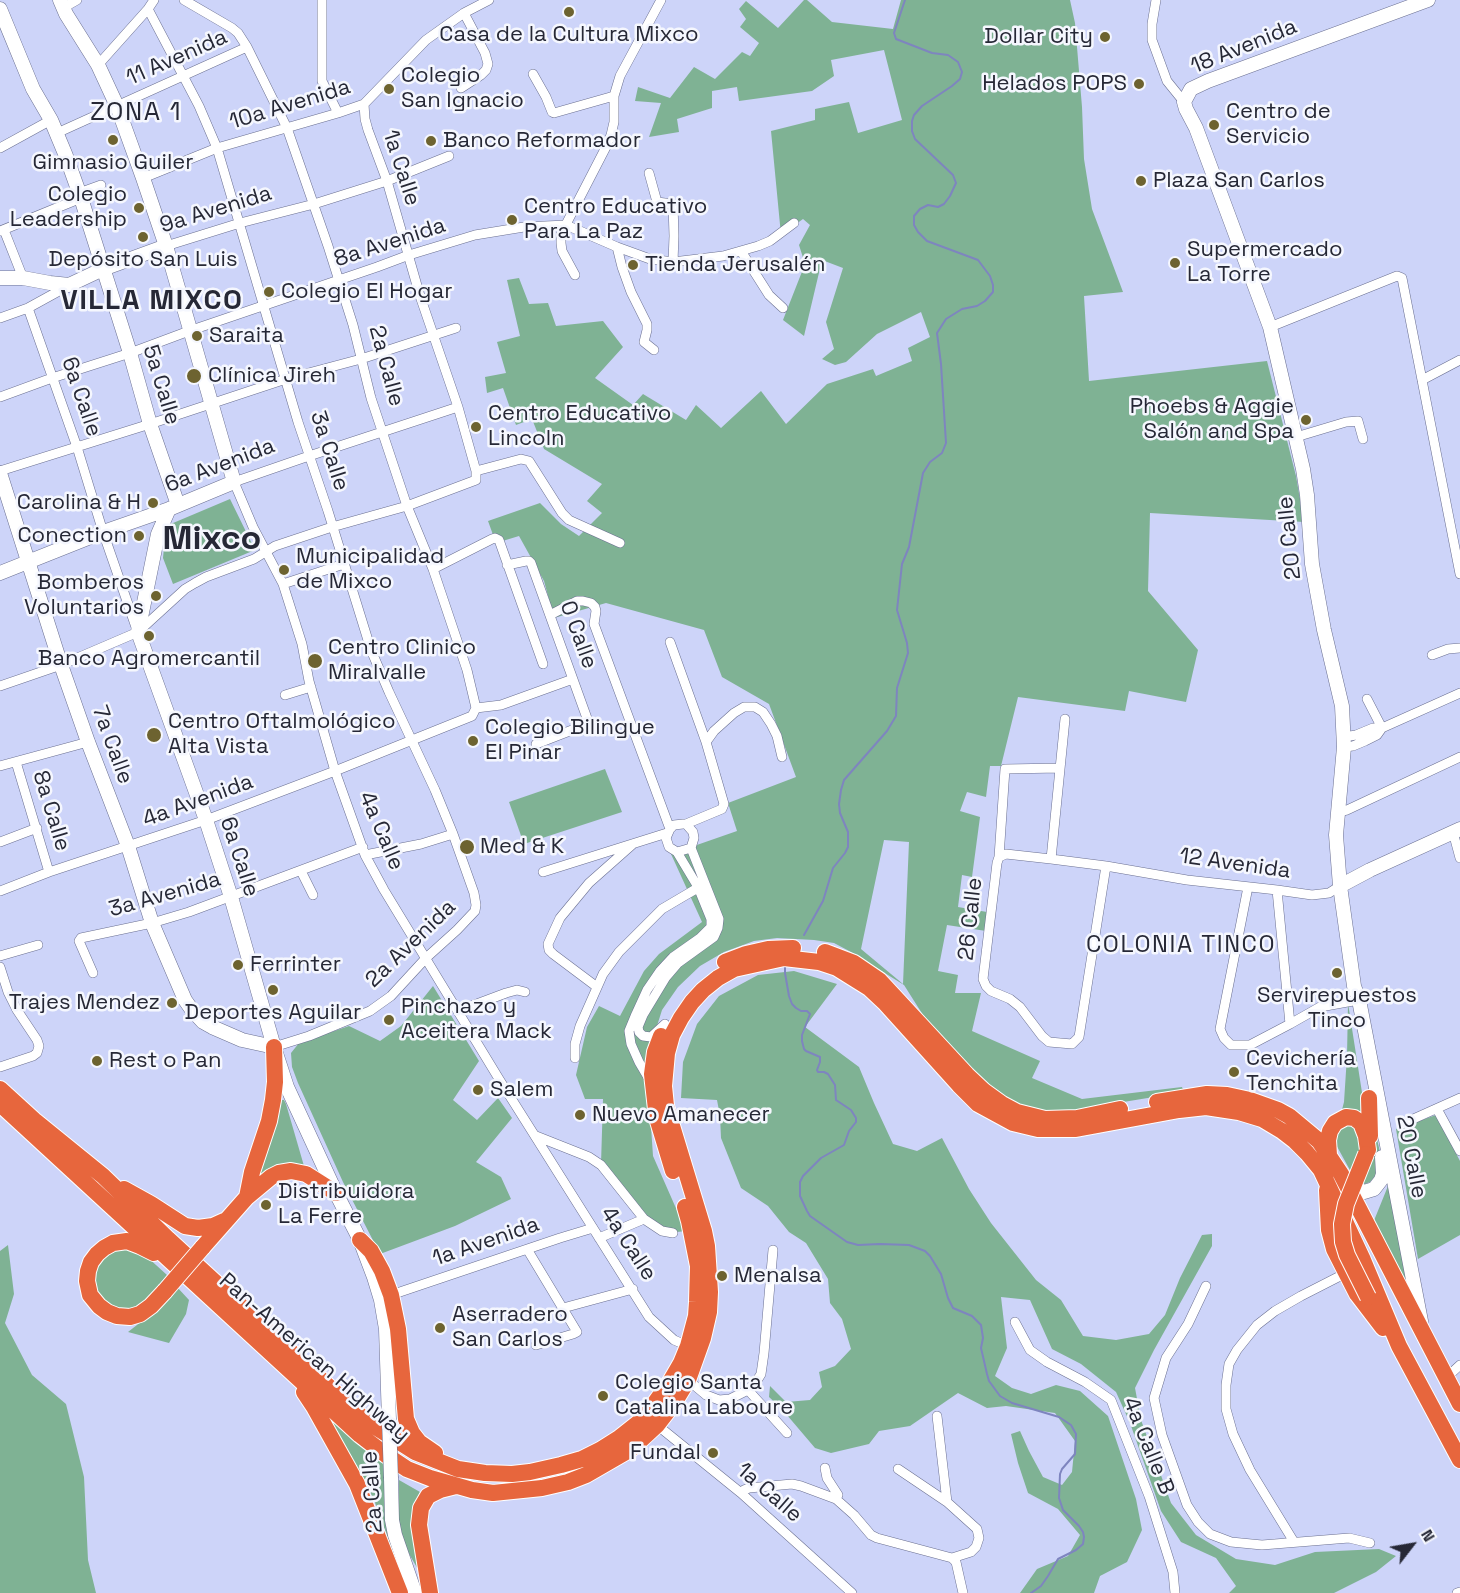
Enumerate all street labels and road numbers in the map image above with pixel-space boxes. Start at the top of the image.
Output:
street label: 18 Avenida [1187,14,1301,80]
street label: 11 Avenida [122,24,232,92]
street label: 10a Avenida [226,74,354,136]
street label: 1a Calle [376,127,426,209]
street label: 9a Avenida [157,181,275,239]
street label: 8a Avenida [331,213,449,273]
street label: 2a Calle [363,323,409,409]
street label: 5a Calle [136,342,186,428]
street label: 6a Calle [55,354,107,440]
street label: 3a Calle [304,408,354,494]
street label: 6a Avenida [161,433,279,499]
street label: 20 Calle [1273,495,1307,581]
street label: 0 Calle [554,597,602,673]
street label: 7a Calle [86,702,138,788]
street label: 8a Calle [26,768,76,854]
street label: 4a Avenida [139,769,257,833]
street label: 4a Calle [353,788,409,874]
street label: 6a Calle [214,814,264,900]
street label: 12 Avenida [1178,843,1292,885]
street label: 3a Avenida [106,866,224,924]
street label: 26 Calle [954,876,988,962]
street label: 2a Avenida [360,895,462,993]
street label: 20 Calle [1390,1113,1432,1201]
street label: 4a Calle [594,1202,662,1286]
street label: 1a Avenida [429,1211,543,1273]
street label: Pan-American Highway [213,1268,415,1448]
street label: 4a Calle B [1117,1393,1179,1499]
street label: 2a Calle [357,1450,389,1534]
street label: 1a Calle [731,1457,807,1529]

